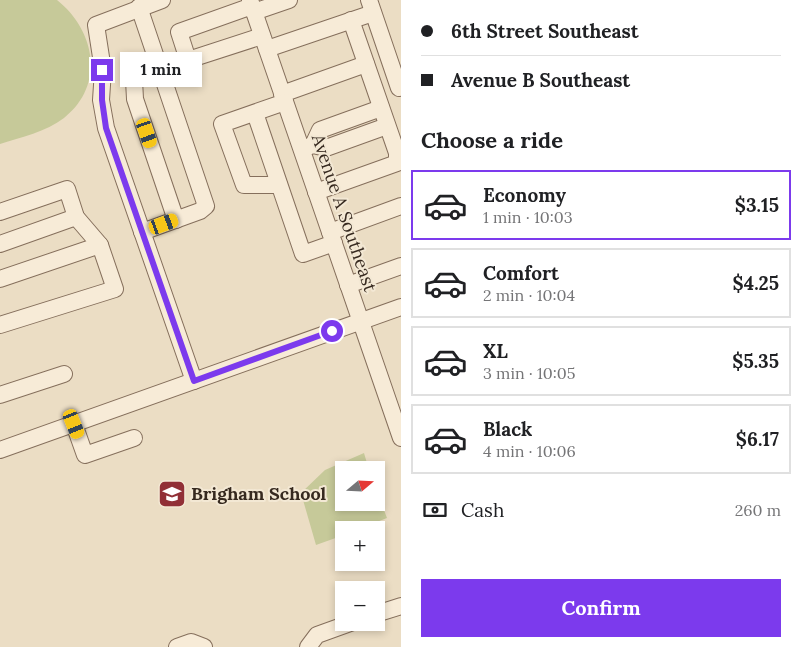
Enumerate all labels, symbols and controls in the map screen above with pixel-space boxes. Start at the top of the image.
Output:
text: 6th Street Southeast [451,19,639,43]
callout: 1 min [120,52,202,88]
route end [91,59,113,81]
text: 1 min [141,59,181,79]
text: Avenue B Southeast [451,68,630,92]
car [135,116,158,150]
text: Choose a ride [421,126,563,154]
street label: Avenue A Southeast [306,130,382,295]
icon: car [423,183,468,228]
text: Economy [483,183,566,207]
text: $3.15 [735,193,779,217]
text: 1 min · 10:03 [483,207,573,227]
car [147,212,180,236]
icon: car [423,261,468,306]
text: Comfort [483,261,559,285]
text: $4.25 [733,271,779,295]
text: 2 min · 10:04 [483,285,575,305]
route start [321,320,343,342]
icon: car [423,339,468,384]
text: XL [483,339,508,363]
text: $5.35 [732,349,779,373]
text: 3 min · 10:05 [483,363,575,383]
car [61,407,86,441]
icon: car [423,417,468,462]
text: Black [483,417,532,441]
text: $6.17 [736,427,779,451]
text: 4 min · 10:06 [483,441,576,461]
north arrow [335,461,385,511]
map controls [335,461,385,631]
school or university icon: Brigham School [157,479,187,509]
place label: Brigham School [191,482,327,505]
icon: cash [421,496,449,524]
text: Cash [461,498,504,522]
text: 260 m [735,500,781,520]
button: + [335,521,385,571]
button: Confirm [421,579,781,637]
button: − [335,581,385,631]

